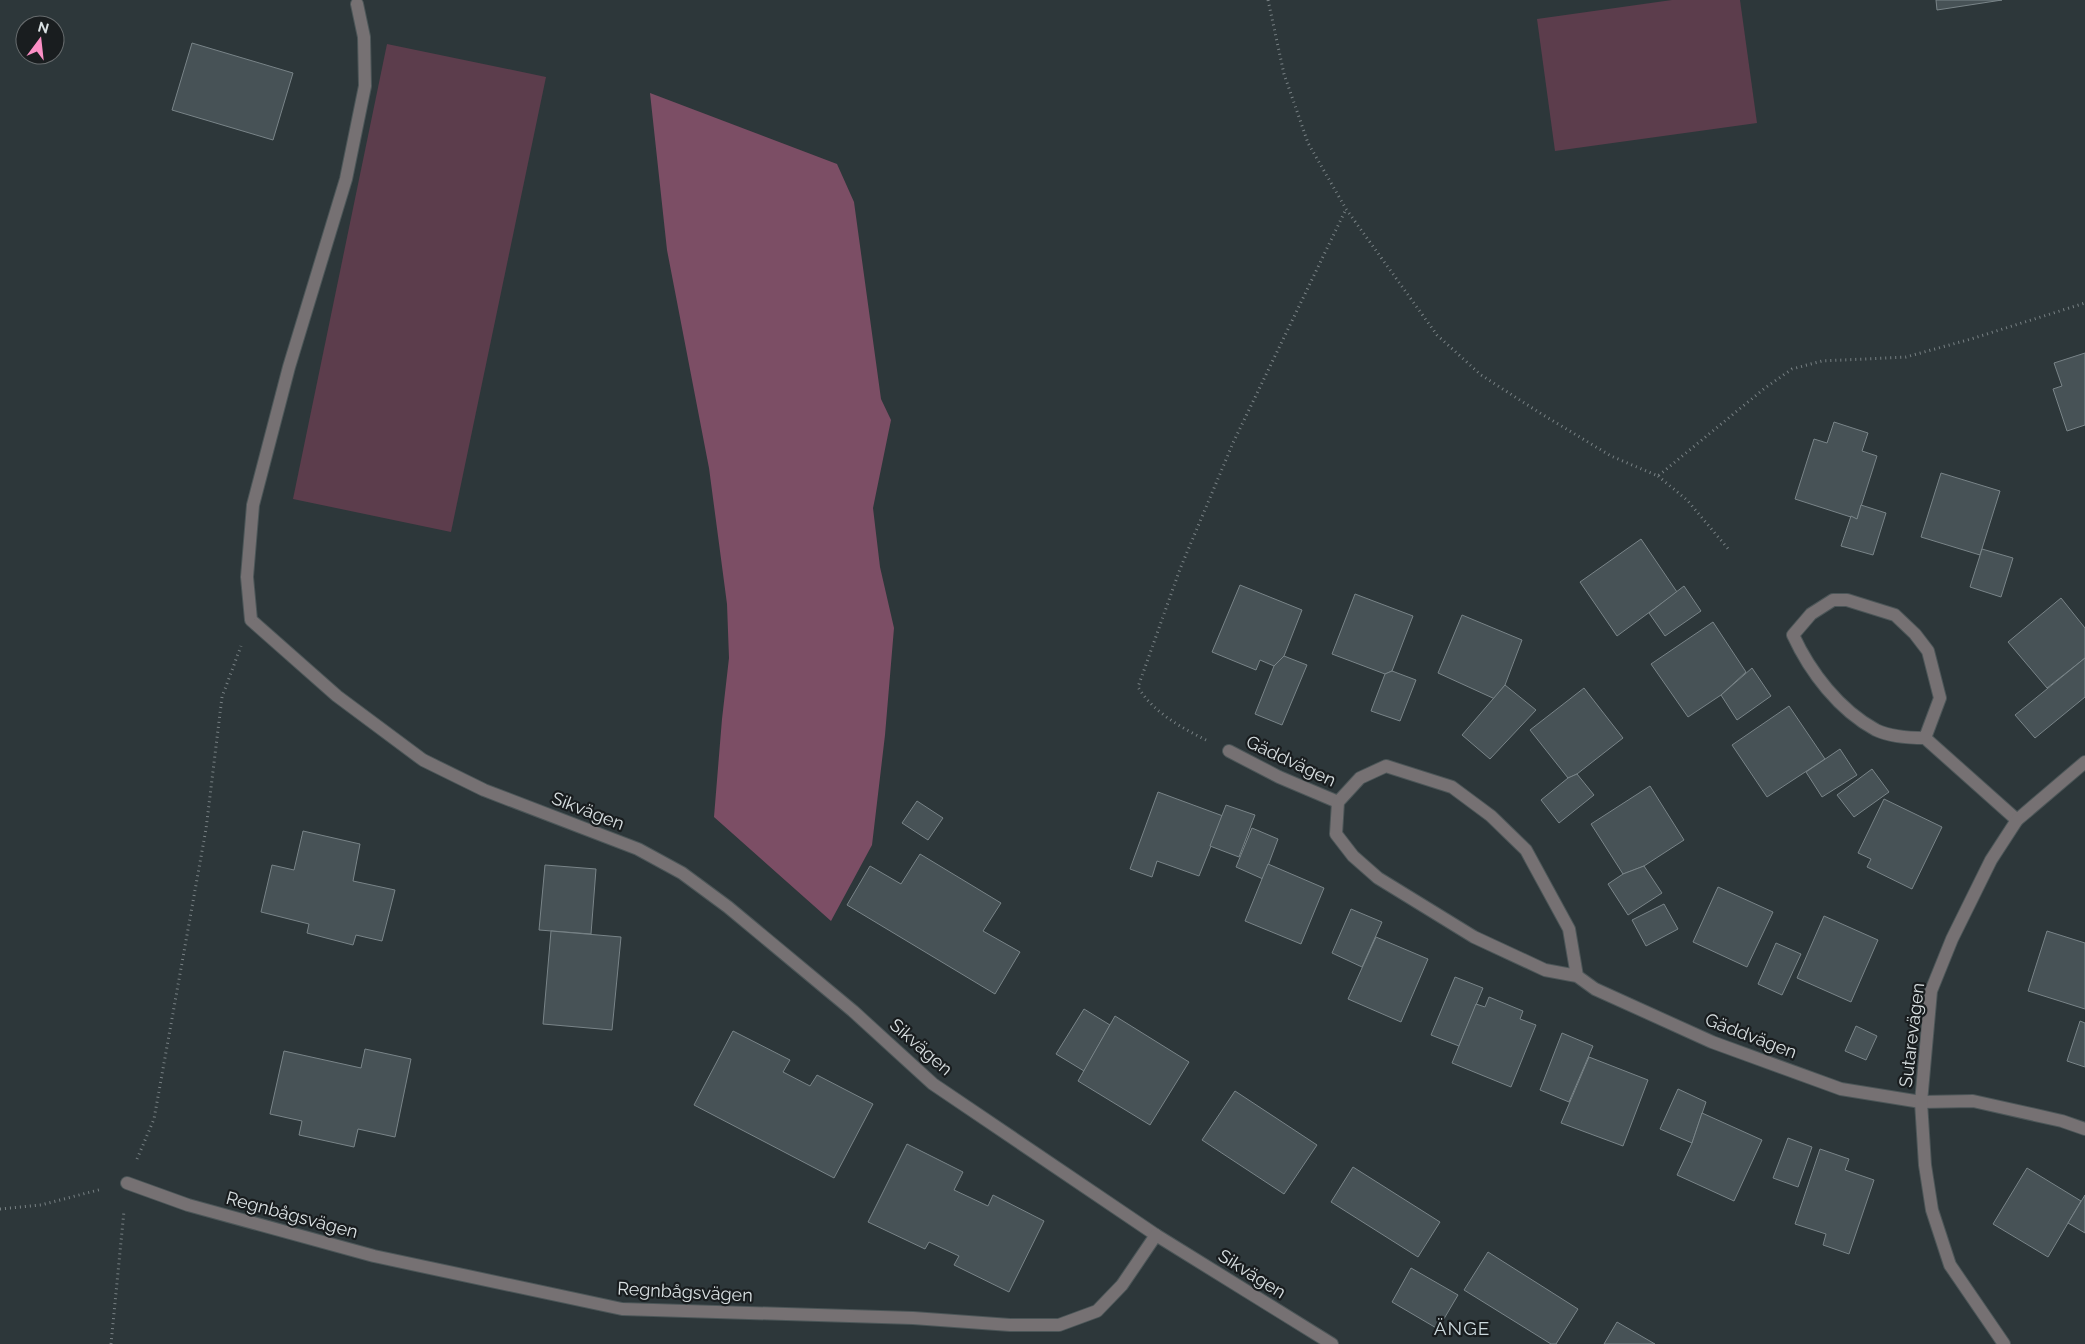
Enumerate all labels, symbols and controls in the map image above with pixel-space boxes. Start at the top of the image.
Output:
north arrow [15,15,65,65]
text: N [36,18,51,37]
street label: Gäddvägen [1243,731,1339,790]
street label: Sikvägen [549,787,627,834]
street label: Sutarevägen [1895,981,1928,1088]
street label: Gäddvägen [1702,1008,1800,1063]
street label: Sikvägen [886,1014,957,1079]
street label: Regnbågsvägen [224,1187,360,1242]
street label: Sikvägen [1215,1245,1290,1303]
street label: Regnbågsvägen [617,1277,753,1306]
district label: ÄNGE [1434,1317,1490,1339]

